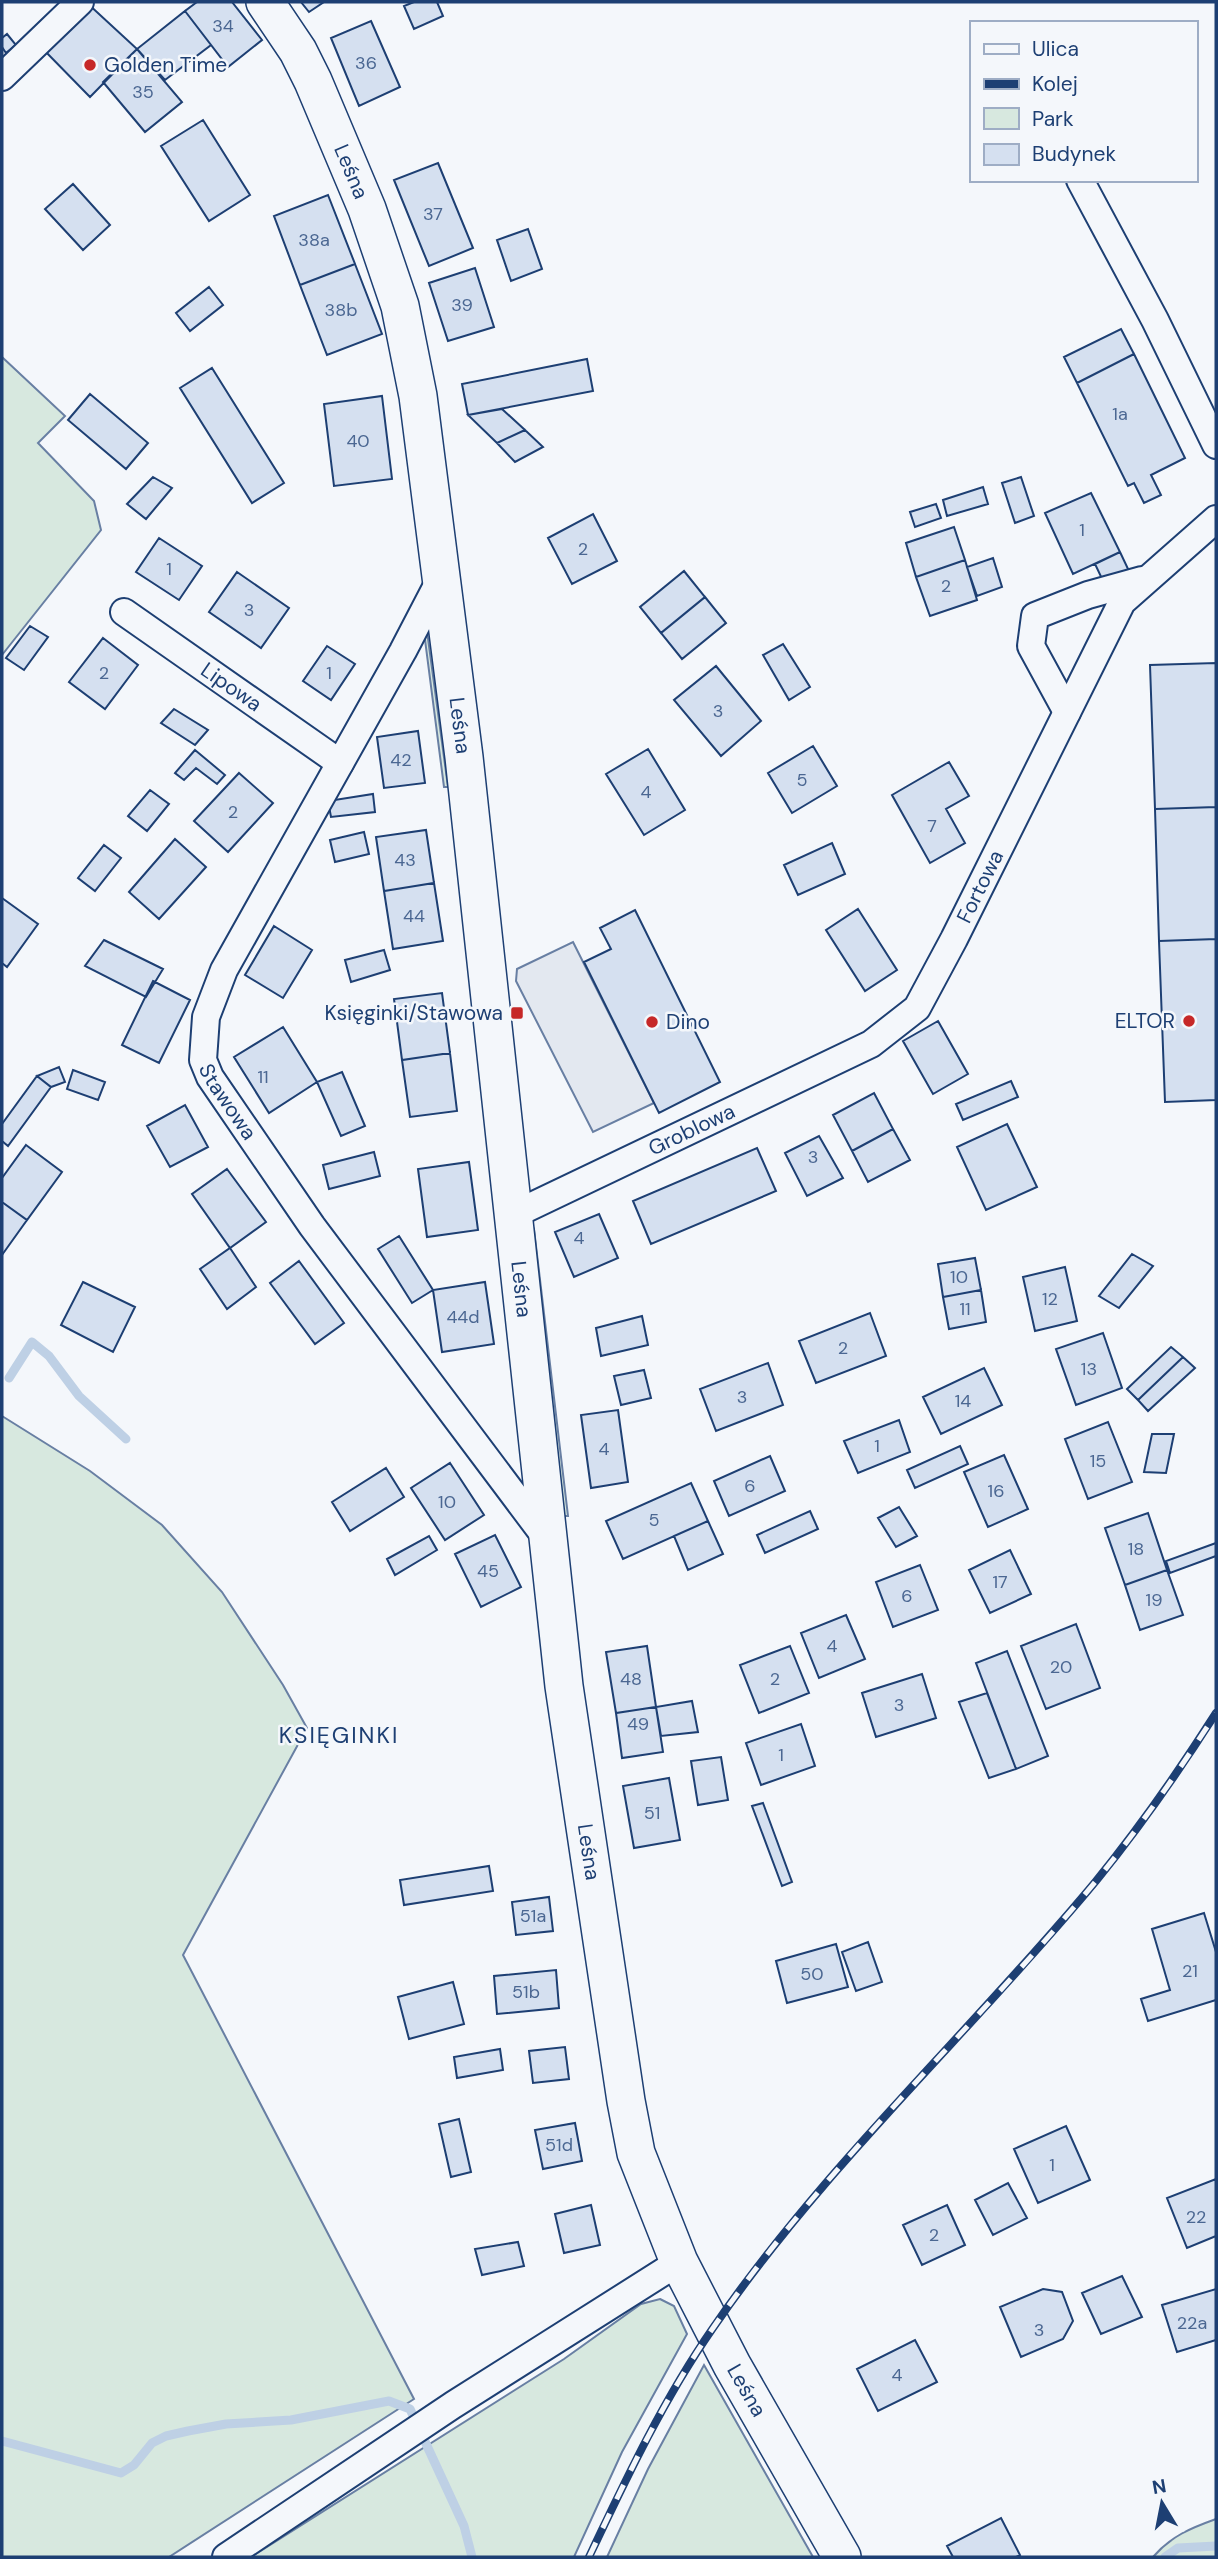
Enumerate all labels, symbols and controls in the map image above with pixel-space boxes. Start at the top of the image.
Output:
house number: 34 [212,14,234,38]
legend [970,21,1197,182]
text: Ulica [1032,35,1079,63]
place label: Golden Time [104,51,227,79]
house number: 36 [355,51,377,75]
marker: Golden Time [82,57,98,73]
text: Kolej [1032,70,1078,98]
house number: 35 [132,80,154,104]
text: Park [1032,105,1074,133]
street label: Leśna [327,140,375,203]
text: Budynek [1032,140,1117,168]
house number: 37 [423,202,443,226]
house number: 38a [298,228,330,252]
house number: 39 [451,293,473,317]
house number: 38b [325,298,357,322]
house number: 1a [1112,402,1128,426]
house number: 40 [346,429,370,453]
house number: 1 [1079,518,1085,542]
house number: 2 [578,537,588,561]
house number: 1 [166,557,172,581]
house number: 2 [941,574,951,598]
house number: 3 [244,598,254,622]
street label: Lipowa [195,656,267,718]
house number: 2 [99,661,109,685]
house number: 1 [326,661,332,685]
street label: Leśna [443,696,477,755]
house number: 3 [713,699,723,723]
house number: 42 [390,748,412,772]
house number: 5 [797,768,807,792]
house number: 4 [641,780,652,804]
house number: 2 [228,800,238,824]
house number: 7 [927,814,937,838]
street label: Fortowa [950,845,1010,928]
house number: 43 [394,848,416,872]
house number: 44 [403,904,425,928]
place label: Księginki/Stawowa [324,999,503,1027]
marker: Księginki/Stawowa [509,1005,525,1021]
place label: ELTOR [1115,1007,1175,1035]
place label: Dino [666,1008,710,1036]
marker: ELTOR [1181,1013,1197,1029]
marker: Dino [644,1014,660,1030]
street label: Stawowa [192,1060,263,1145]
house number: 11 [257,1065,269,1089]
street label: Groblowa [644,1097,740,1162]
house number: 3 [808,1145,818,1169]
house number: 4 [574,1226,585,1250]
street label: Leśna [504,1260,538,1319]
house number: 10 [950,1265,968,1289]
house number: 12 [1042,1287,1058,1311]
house number: 11 [959,1297,971,1321]
house number: 44d [446,1305,480,1329]
house number: 2 [838,1336,848,1360]
house number: 13 [1081,1357,1097,1381]
house number: 3 [737,1385,747,1409]
house number: 14 [955,1389,971,1413]
house number: 1 [874,1434,880,1458]
house number: 4 [599,1437,610,1461]
house number: 15 [1090,1449,1106,1473]
house number: 6 [744,1474,756,1498]
house number: 16 [988,1479,1004,1503]
house number: 10 [438,1490,456,1514]
house number: 5 [649,1508,659,1532]
house number: 18 [1128,1537,1144,1561]
house number: 45 [477,1559,499,1583]
house number: 17 [992,1570,1008,1594]
house number: 6 [901,1584,913,1608]
house number: 19 [1146,1588,1162,1612]
house number: 4 [827,1634,838,1658]
house number: 20 [1050,1655,1072,1679]
house number: 48 [620,1667,642,1691]
house number: 2 [770,1667,780,1691]
house number: 3 [894,1693,904,1717]
house number: 49 [627,1712,649,1736]
district label: KSIĘGINKI [279,1720,399,1750]
house number: 1 [778,1743,784,1767]
house number: 51 [644,1801,660,1825]
street label: Leśna [571,1822,607,1882]
house number: 51a [520,1904,546,1928]
house number: 21 [1182,1959,1198,1983]
house number: 50 [800,1962,824,1986]
house number: 51b [512,1980,540,2004]
house number: 51d [545,2133,573,2157]
house number: 1 [1049,2153,1055,2177]
house number: 22 [1186,2205,1206,2229]
house number: 2 [929,2223,939,2247]
house number: 22a [1177,2311,1207,2335]
house number: 3 [1034,2318,1044,2342]
street label: Leśna [720,2359,773,2422]
house number: 4 [892,2363,903,2387]
north arrow [1127,2468,1197,2538]
text: N [1150,2473,1168,2500]

